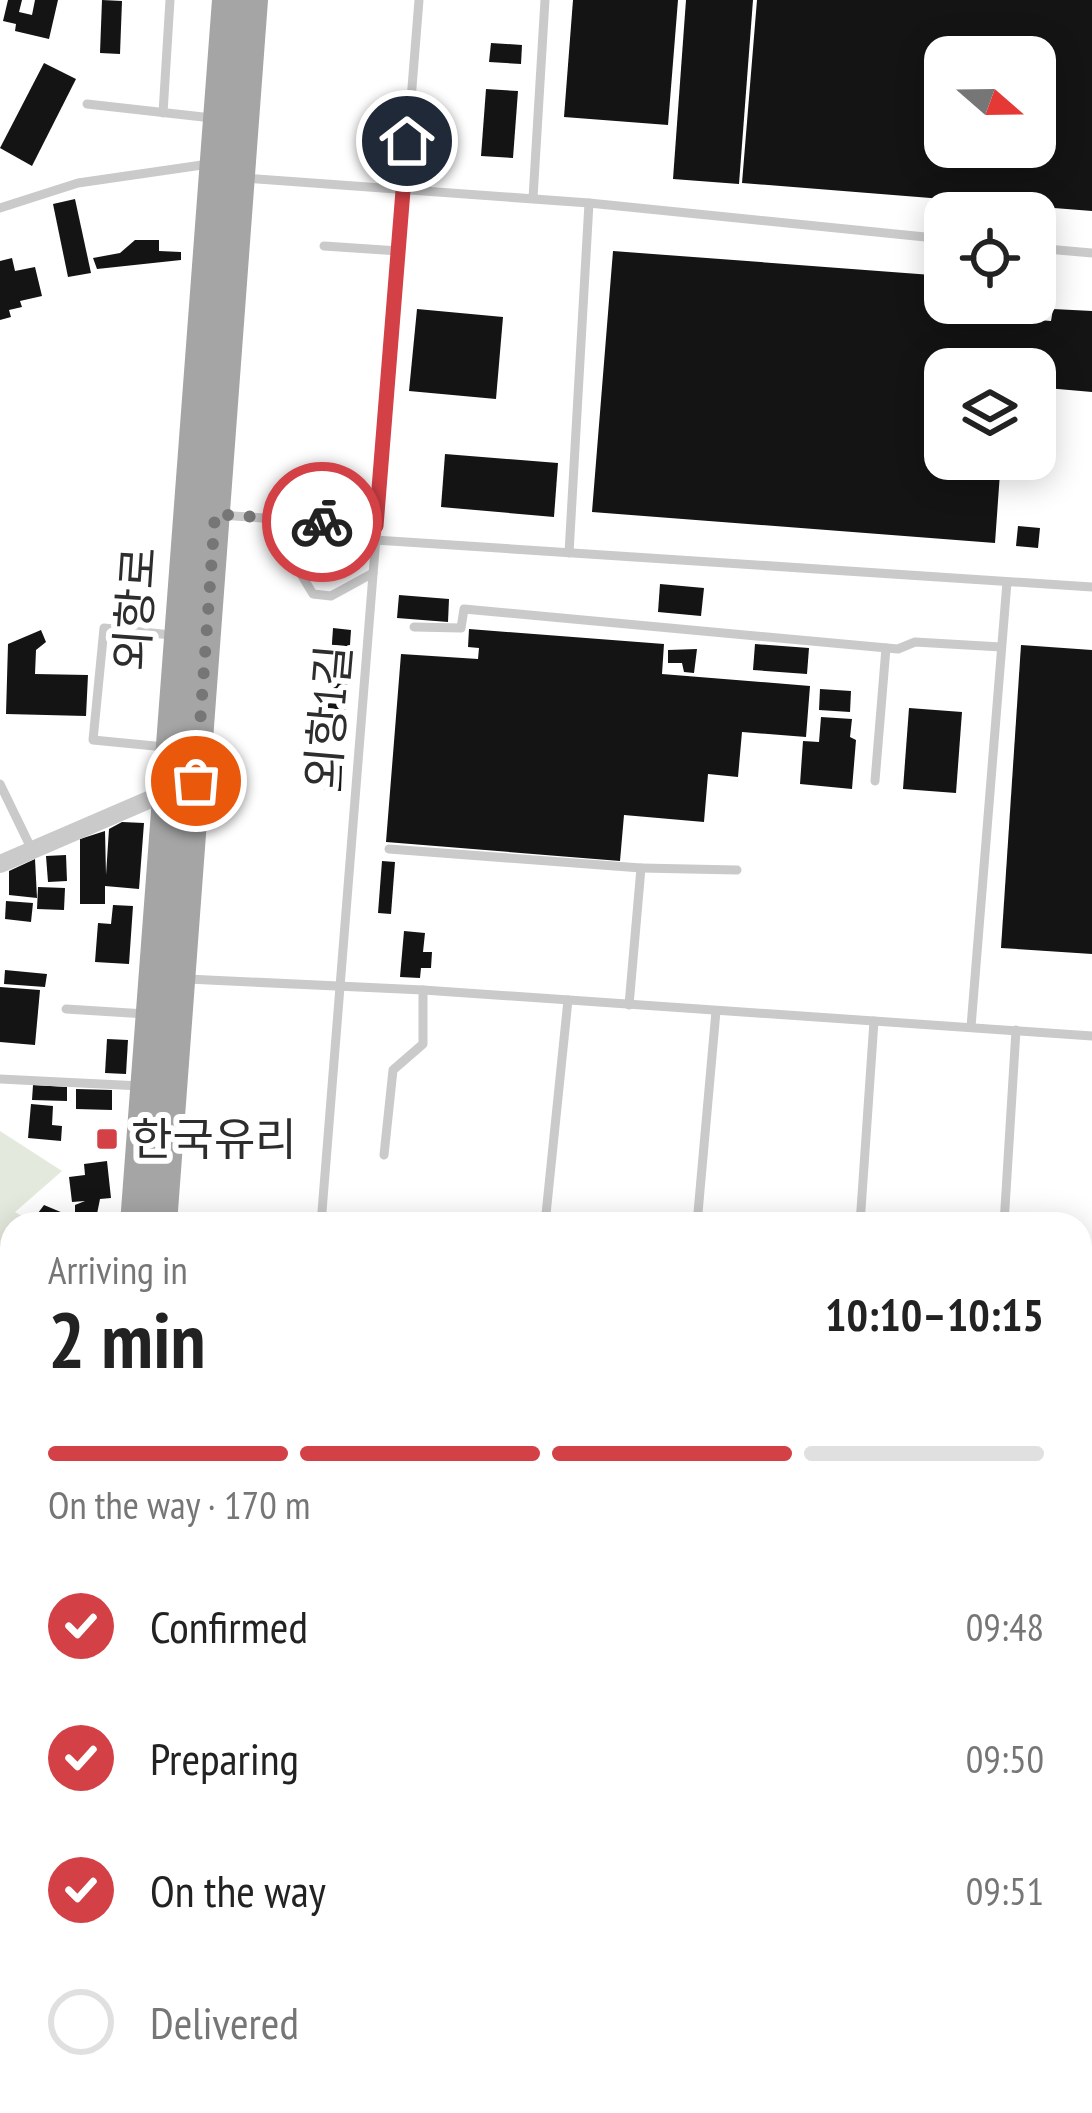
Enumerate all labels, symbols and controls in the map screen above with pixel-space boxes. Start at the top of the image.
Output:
north arrow [924,36,1056,168]
map controls [924,36,1056,480]
pin [356,90,458,192]
icon: home [374,108,440,174]
button: locate [924,192,1056,324]
button: layers [924,348,1056,480]
courier [262,462,382,582]
icon: bike [289,489,355,555]
street label: 외항로 [101,545,167,673]
street label: 외항1길 [292,642,362,791]
pin [145,730,247,832]
icon: bag [163,748,229,814]
place label: 한국유리 [131,1109,297,1167]
marker: 한국유리 [94,1126,120,1152]
text: Arriving in [48,1244,188,1295]
text: 10:10–10:15 [825,1285,1044,1343]
text: 2 min [48,1289,206,1390]
text: On the way · 170 m [48,1479,310,1530]
icon: check [48,1593,114,1659]
text: Confirmed [150,1597,308,1655]
text: 09:48 [966,1601,1044,1652]
icon: check [48,1725,114,1791]
text: Preparing [150,1729,299,1787]
text: 09:50 [966,1733,1044,1784]
icon: check [48,1857,114,1923]
text: On the way [150,1861,326,1919]
text: 09:51 [966,1865,1044,1916]
text: Delivered [150,1993,299,2051]

